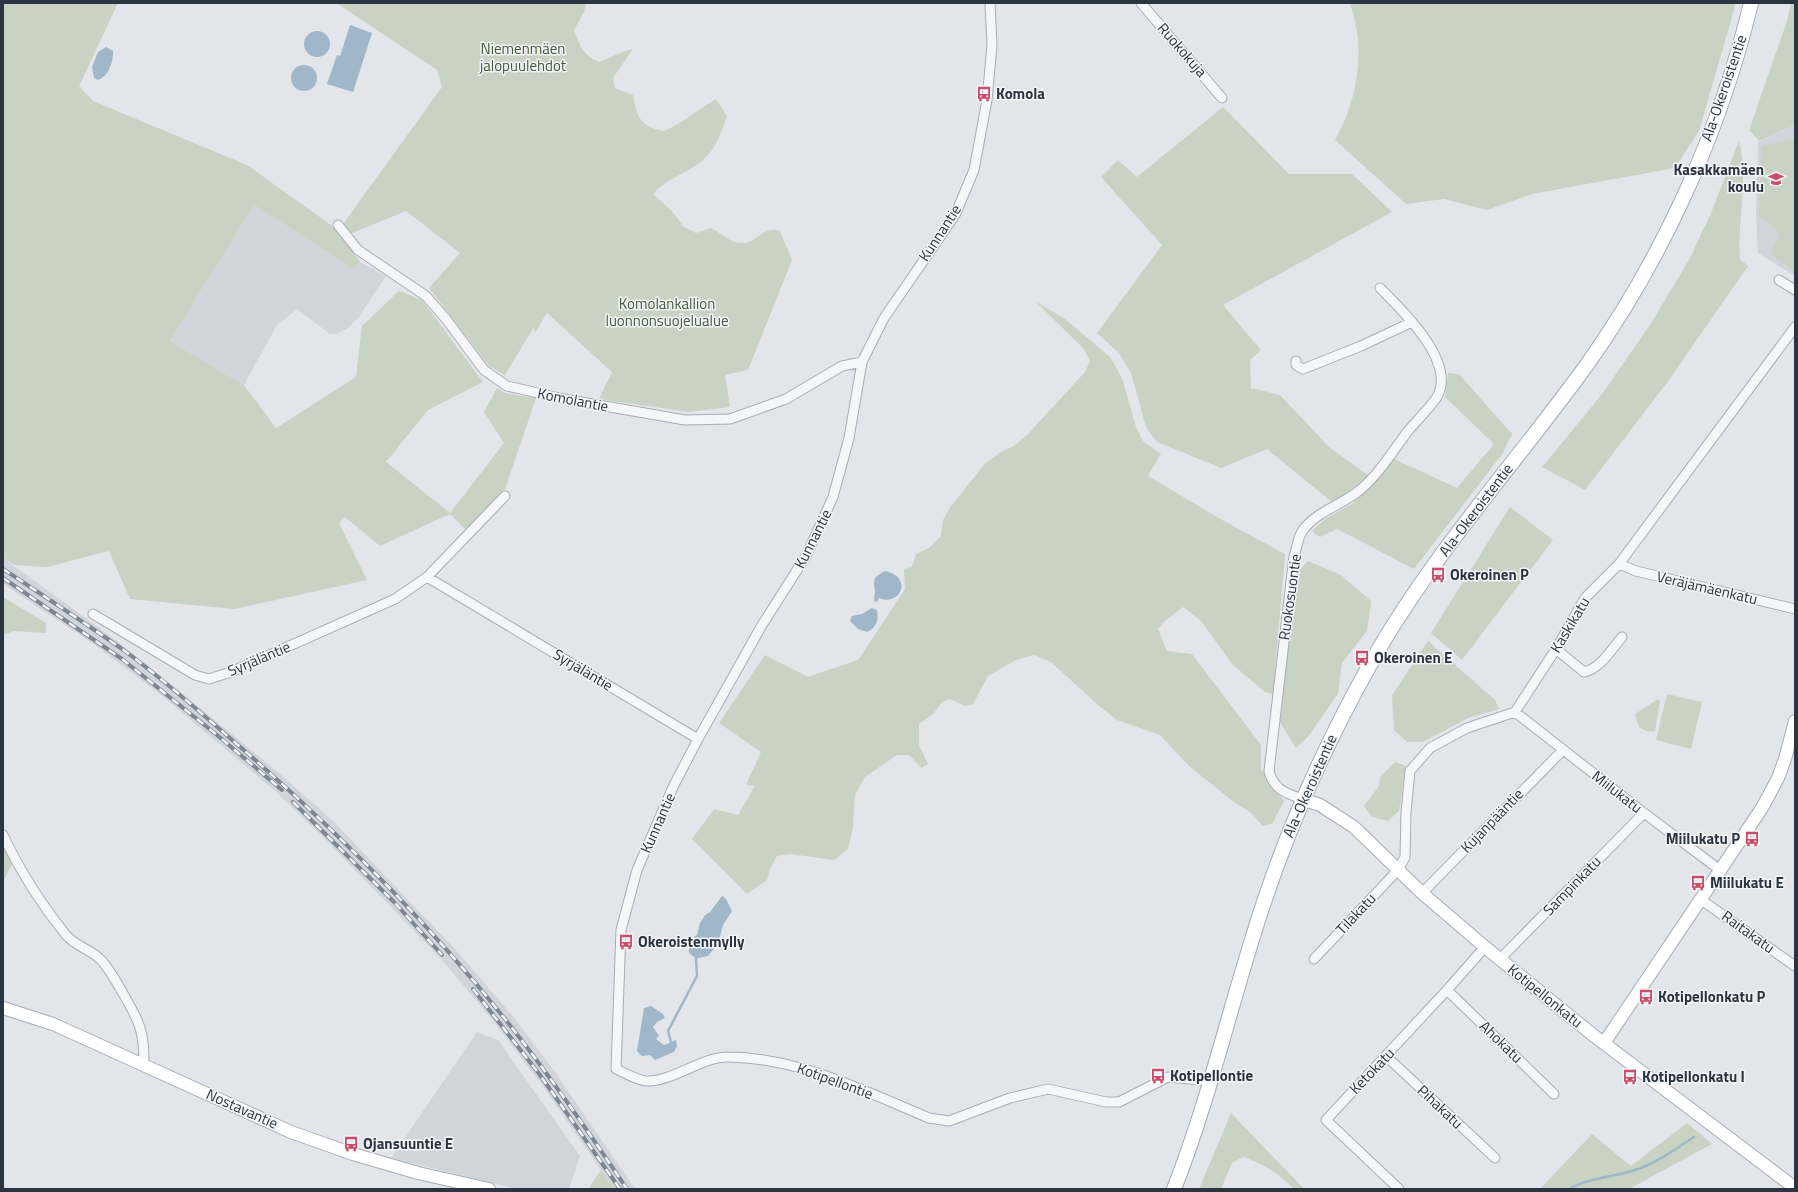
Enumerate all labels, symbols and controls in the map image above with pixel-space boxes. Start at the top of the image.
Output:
street label: Ruokokuja [1152,17,1213,82]
street label: Ala-Okeroistentie [1695,32,1752,144]
park label: Niemenmäen jalopuulehdot [479,37,567,77]
place label: Komola [996,82,1045,105]
bus stop icon: Komola [975,85,993,103]
place label: Kasakkamäen koulu [1673,158,1764,198]
school or university icon: Kasakkamäen koulu [1767,170,1785,188]
street label: Kunnantie [912,200,967,266]
park label: Komolankallion luonnonsuojelualue [605,292,729,332]
street label: Komolantie [536,381,611,418]
street label: Ala-Okeroistentie [1433,458,1518,561]
street label: Kunnantie [788,505,837,573]
street label: Ruokosuontie [1272,552,1307,642]
place label: Okeroinen P [1450,563,1529,586]
street label: Veräjämäenkatu [1654,565,1760,610]
bus stop icon: Okeroinen P [1429,566,1447,584]
street label: Kaskikatu [1544,593,1595,657]
street label: Syrjäläntie [224,635,294,682]
street label: Syrjäläntie [549,643,618,697]
place label: Okeroinen E [1374,646,1452,669]
bus stop icon: Okeroinen E [1353,649,1371,667]
street label: Ala-Okeroistentie [1276,730,1343,841]
street label: Miilukatu [1587,765,1647,819]
street label: Kujanpääntie [1455,783,1528,858]
street label: Kunnantie [634,789,681,857]
place label: Miilukatu P [1666,827,1740,850]
bus stop icon: Miilukatu P [1743,830,1761,848]
street label: Sampinkatu [1537,851,1606,921]
place label: Miilukatu E [1710,871,1784,894]
bus stop icon: Miilukatu E [1689,874,1707,892]
street label: Tilakatu [1330,888,1381,940]
street label: Raitakatu [1717,904,1780,959]
place label: Okeroistenmylly [638,930,745,953]
bus stop icon: Okeroistenmylly [617,933,635,951]
street label: Kotipellonkatu [1503,958,1588,1033]
place label: Kotipellonkatu P [1658,985,1766,1008]
bus stop icon: Kotipellonkatu P [1637,988,1655,1006]
street label: Ahokatu [1474,1015,1528,1068]
street label: Ketokatu [1344,1042,1400,1099]
street label: Kotipellontie [794,1056,876,1105]
place label: Kotipellontie [1170,1064,1253,1087]
place label: Kotipellonkatu I [1642,1065,1745,1088]
bus stop icon: Kotipellontie [1149,1067,1167,1085]
bus stop icon: Kotipellonkatu I [1621,1068,1639,1086]
street label: Pihakatu [1412,1079,1469,1134]
street label: Nostavantie [203,1082,282,1135]
place label: Ojansuuntie E [363,1132,453,1155]
bus stop icon: Ojansuuntie E [342,1135,360,1153]

